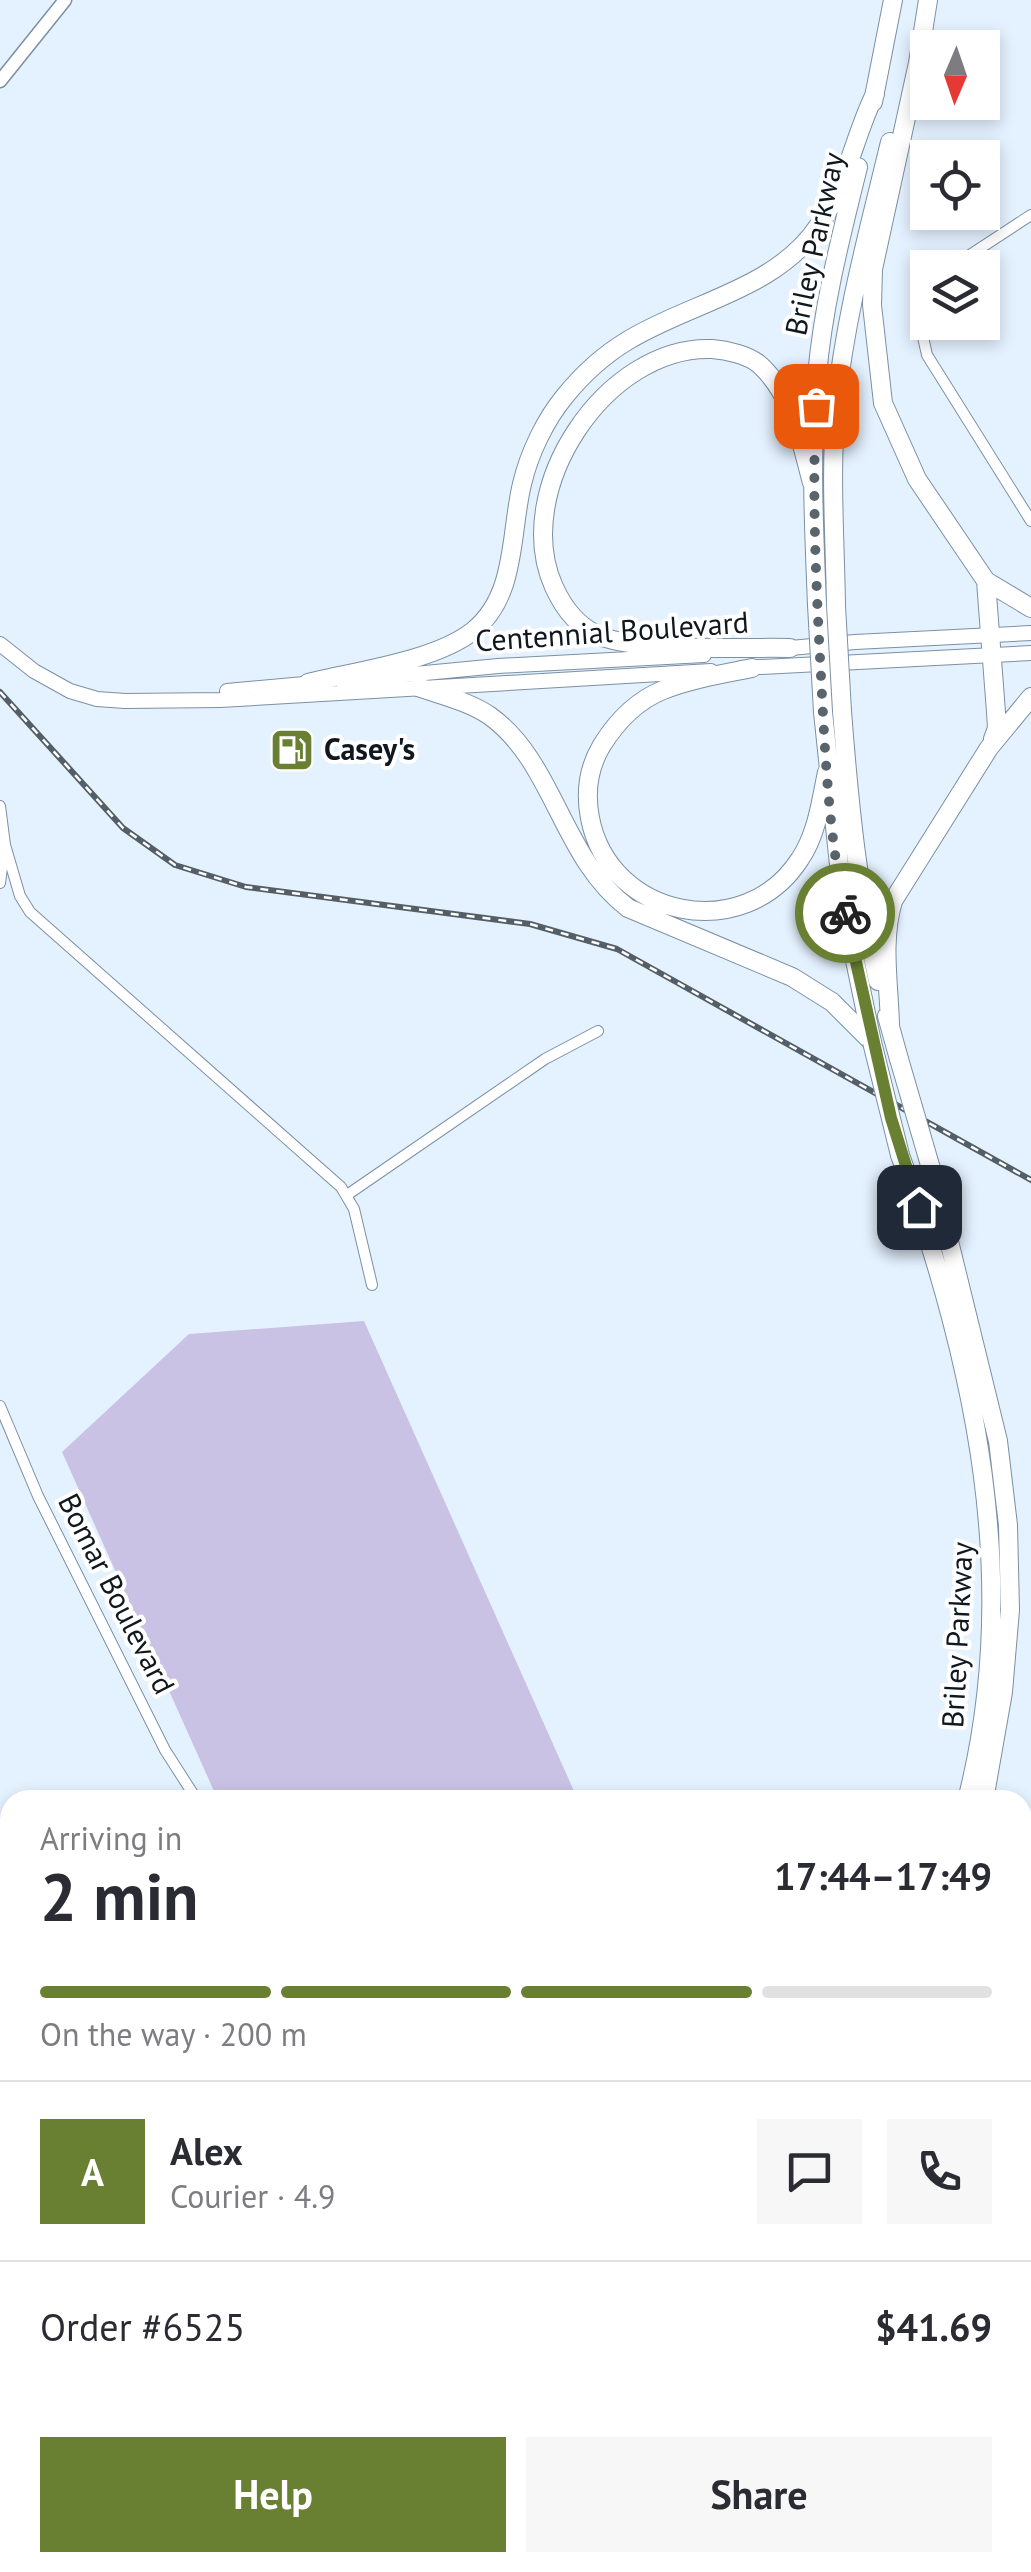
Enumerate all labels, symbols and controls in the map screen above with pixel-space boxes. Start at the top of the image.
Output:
north arrow [910,30,1000,120]
map controls [910,30,1000,340]
button: locate [910,140,1000,230]
street label: Briley Parkway [775,149,852,339]
button: layers [910,250,1000,340]
pin [774,364,859,449]
icon: bag [789,379,844,434]
street label: Centennial Boulevard [474,601,750,660]
fuel station icon: Casey's [269,727,315,773]
place label: Casey's [324,729,415,768]
courier [795,863,895,963]
icon: bike [818,886,873,941]
pin [877,1165,962,1250]
icon: home [892,1180,947,1235]
street label: Bomar Boulevard [50,1487,185,1700]
street label: Briley Parkway [932,1541,981,1729]
text: Arriving in [40,1817,182,1859]
text: 17:44–17:49 [774,1851,992,1900]
text: 2 min [40,1854,199,1938]
text: On the way · 200 m [40,2013,307,2055]
button: chat [757,2119,862,2224]
button: phone [887,2119,992,2224]
text: Alex [170,2126,243,2175]
text: A [81,2147,104,2196]
text: Courier · 4.9 [170,2175,336,2217]
text: Order #6525 [40,2302,245,2351]
text: $41.69 [875,2302,992,2351]
button: Help [40,2437,506,2552]
button: Share [526,2437,992,2552]

